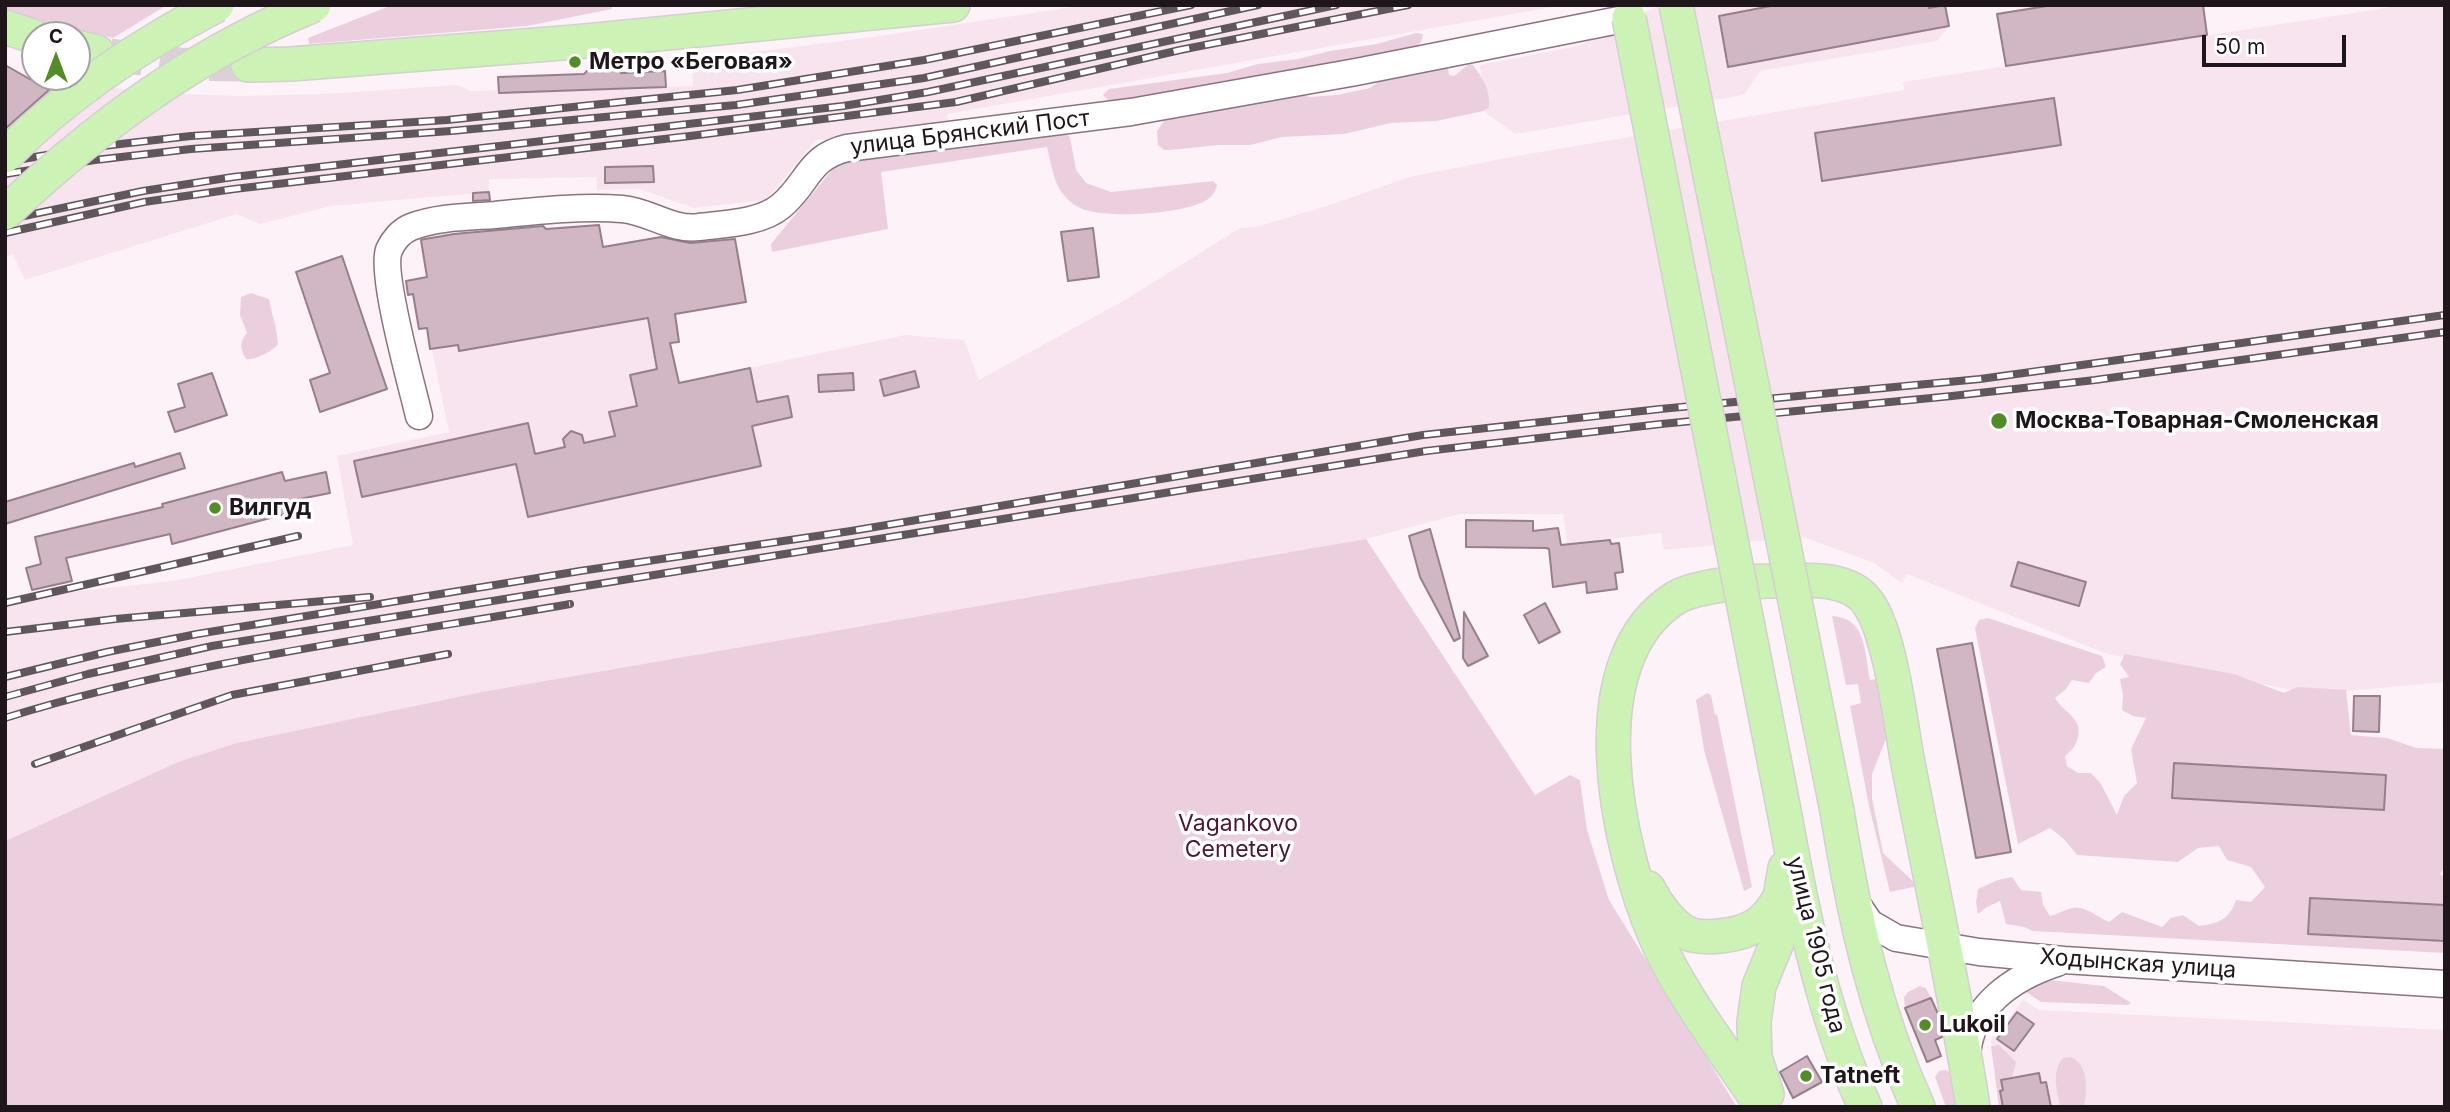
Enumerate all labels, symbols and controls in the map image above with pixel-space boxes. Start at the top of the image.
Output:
north arrow [21,21,91,91]
scale bar [2205,21,2348,65]
text: С [49,25,63,48]
text: 50 m [2215,34,2265,59]
place label: Метро «Беговая» [589,48,793,76]
marker: Метро «Беговая» [567,54,583,70]
street label: улица Брянский Пост [849,105,1091,161]
place label: Москва-Товарная-Смоленская [2015,407,2379,435]
marker: Москва-Товарная-Смоленская [1989,411,2009,431]
place label: Вилгуд [229,494,311,522]
marker: Вилгуд [207,500,223,516]
park label: Vagankovo Cemetery [1178,810,1298,864]
street label: улица 1905 года [1781,854,1851,1036]
street label: Ходынская улица [2039,943,2237,985]
place label: Lukoil [1939,1011,2006,1039]
marker: Lukoil [1917,1017,1933,1033]
place label: Tatneft [1820,1062,1900,1090]
marker: Tatneft [1798,1068,1814,1084]

